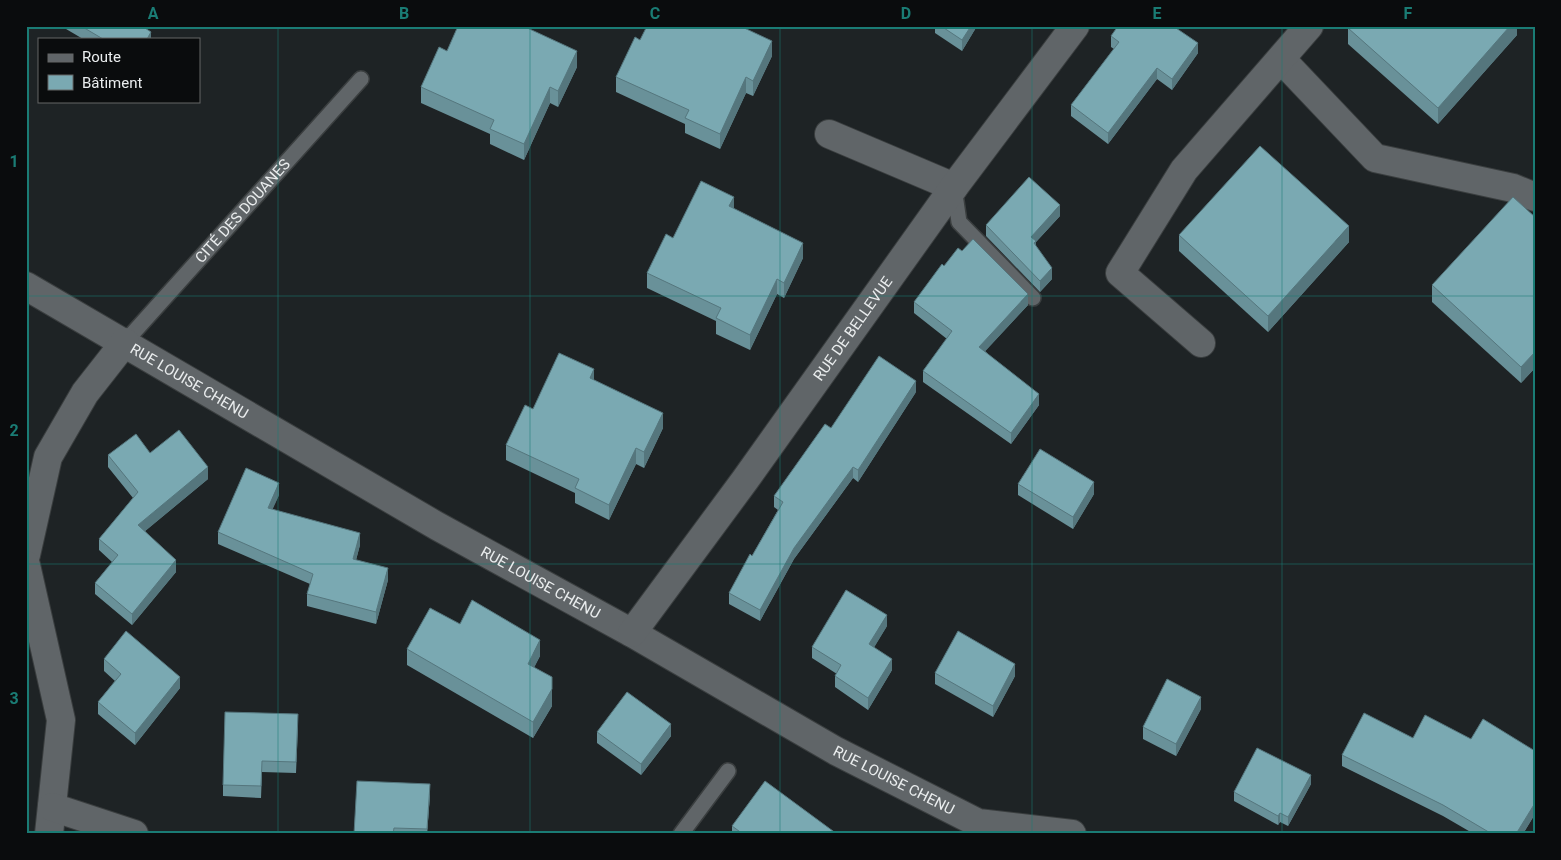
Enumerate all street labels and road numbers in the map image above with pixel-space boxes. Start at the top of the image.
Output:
street label: CITÉ DES DOUANES [191,155,294,267]
street label: RUE DE BELLEVUE [810,273,896,384]
street label: RUE LOUISE CHENU [127,340,251,423]
street label: RUE LOUISE CHENU [478,543,603,623]
street label: RUE LOUISE CHENU [830,742,958,819]

